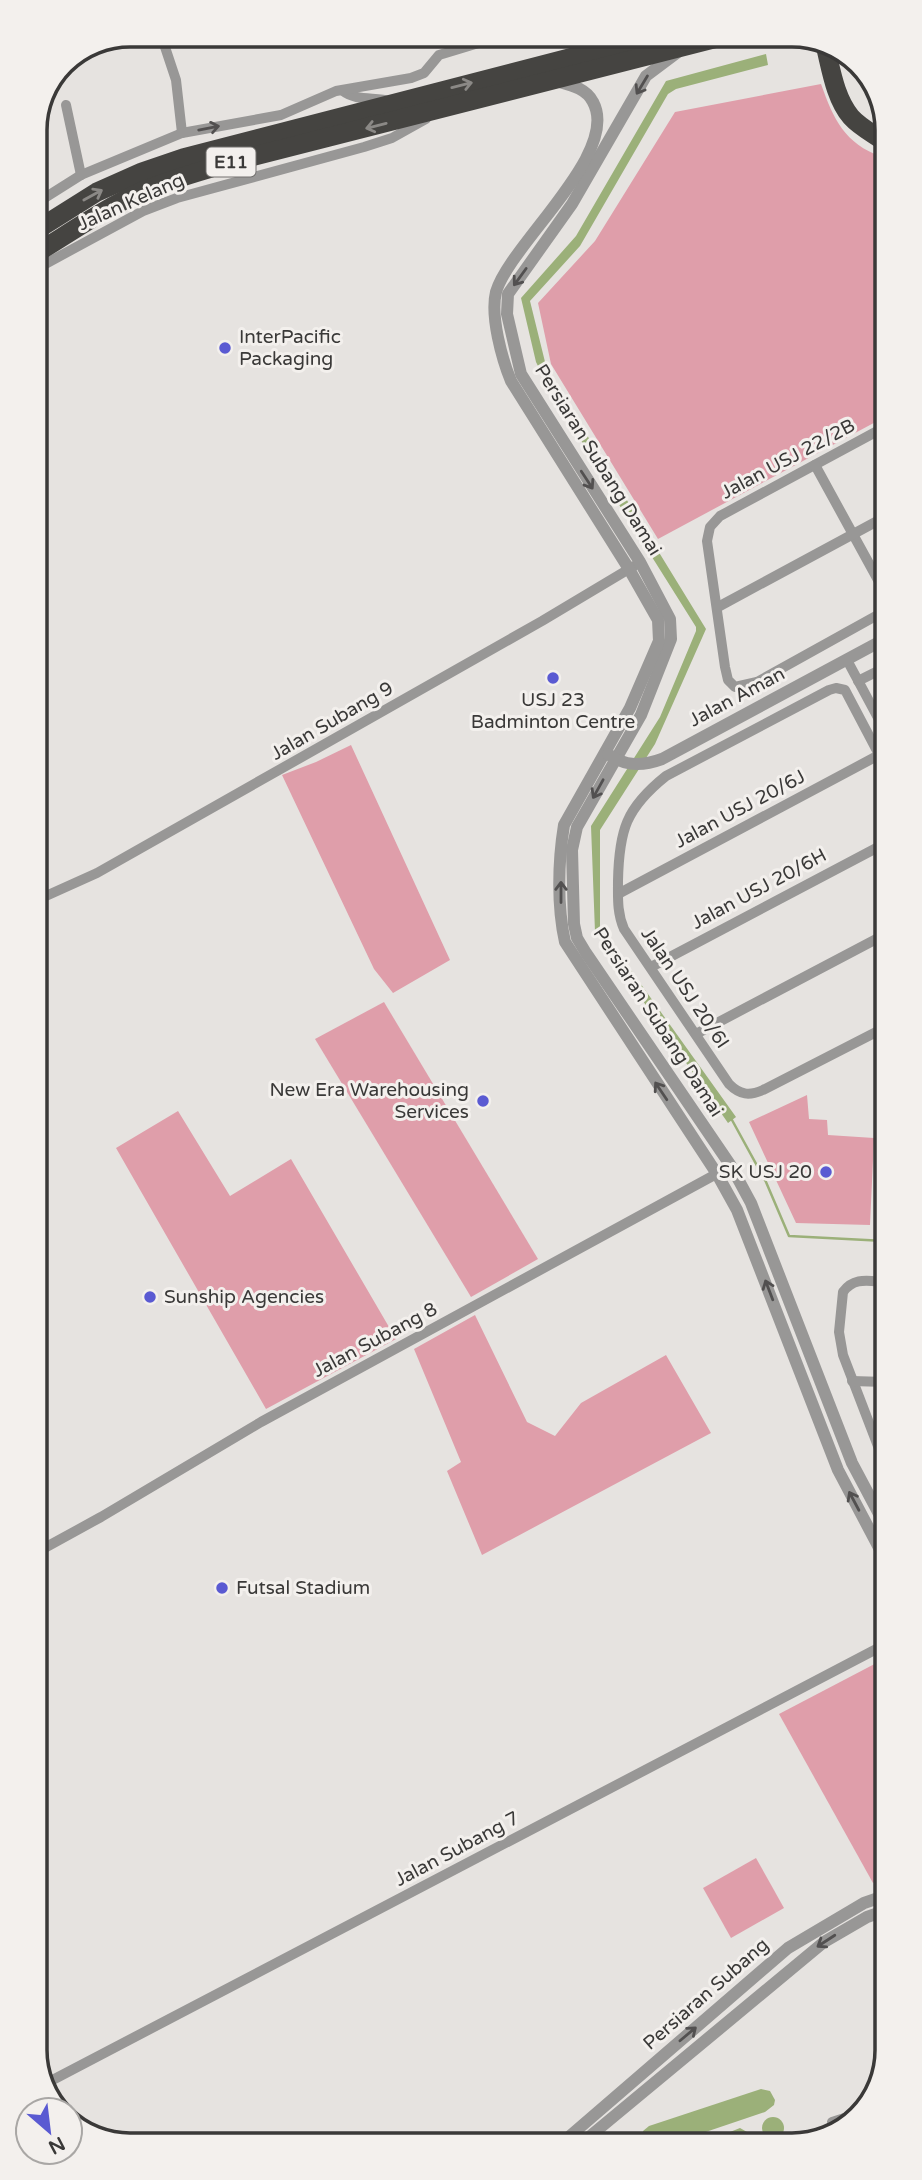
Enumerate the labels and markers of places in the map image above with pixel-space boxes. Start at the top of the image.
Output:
place label: InterPacific Packaging [239,326,341,370]
marker: InterPacific Packaging [217,340,233,356]
marker: USJ 23 Badminton Centre [545,670,561,686]
place label: USJ 23 Badminton Centre [471,689,635,733]
place label: New Era Warehousing Services [269,1079,469,1123]
marker: New Era Warehousing Services [475,1093,491,1109]
place label: SK USJ 20 [719,1161,812,1183]
marker: SK USJ 20 [818,1164,834,1180]
place label: Sunship Agencies [164,1286,324,1308]
marker: Sunship Agencies [142,1289,158,1305]
place label: Futsal Stadium [236,1577,370,1599]
marker: Futsal Stadium [214,1580,230,1596]

